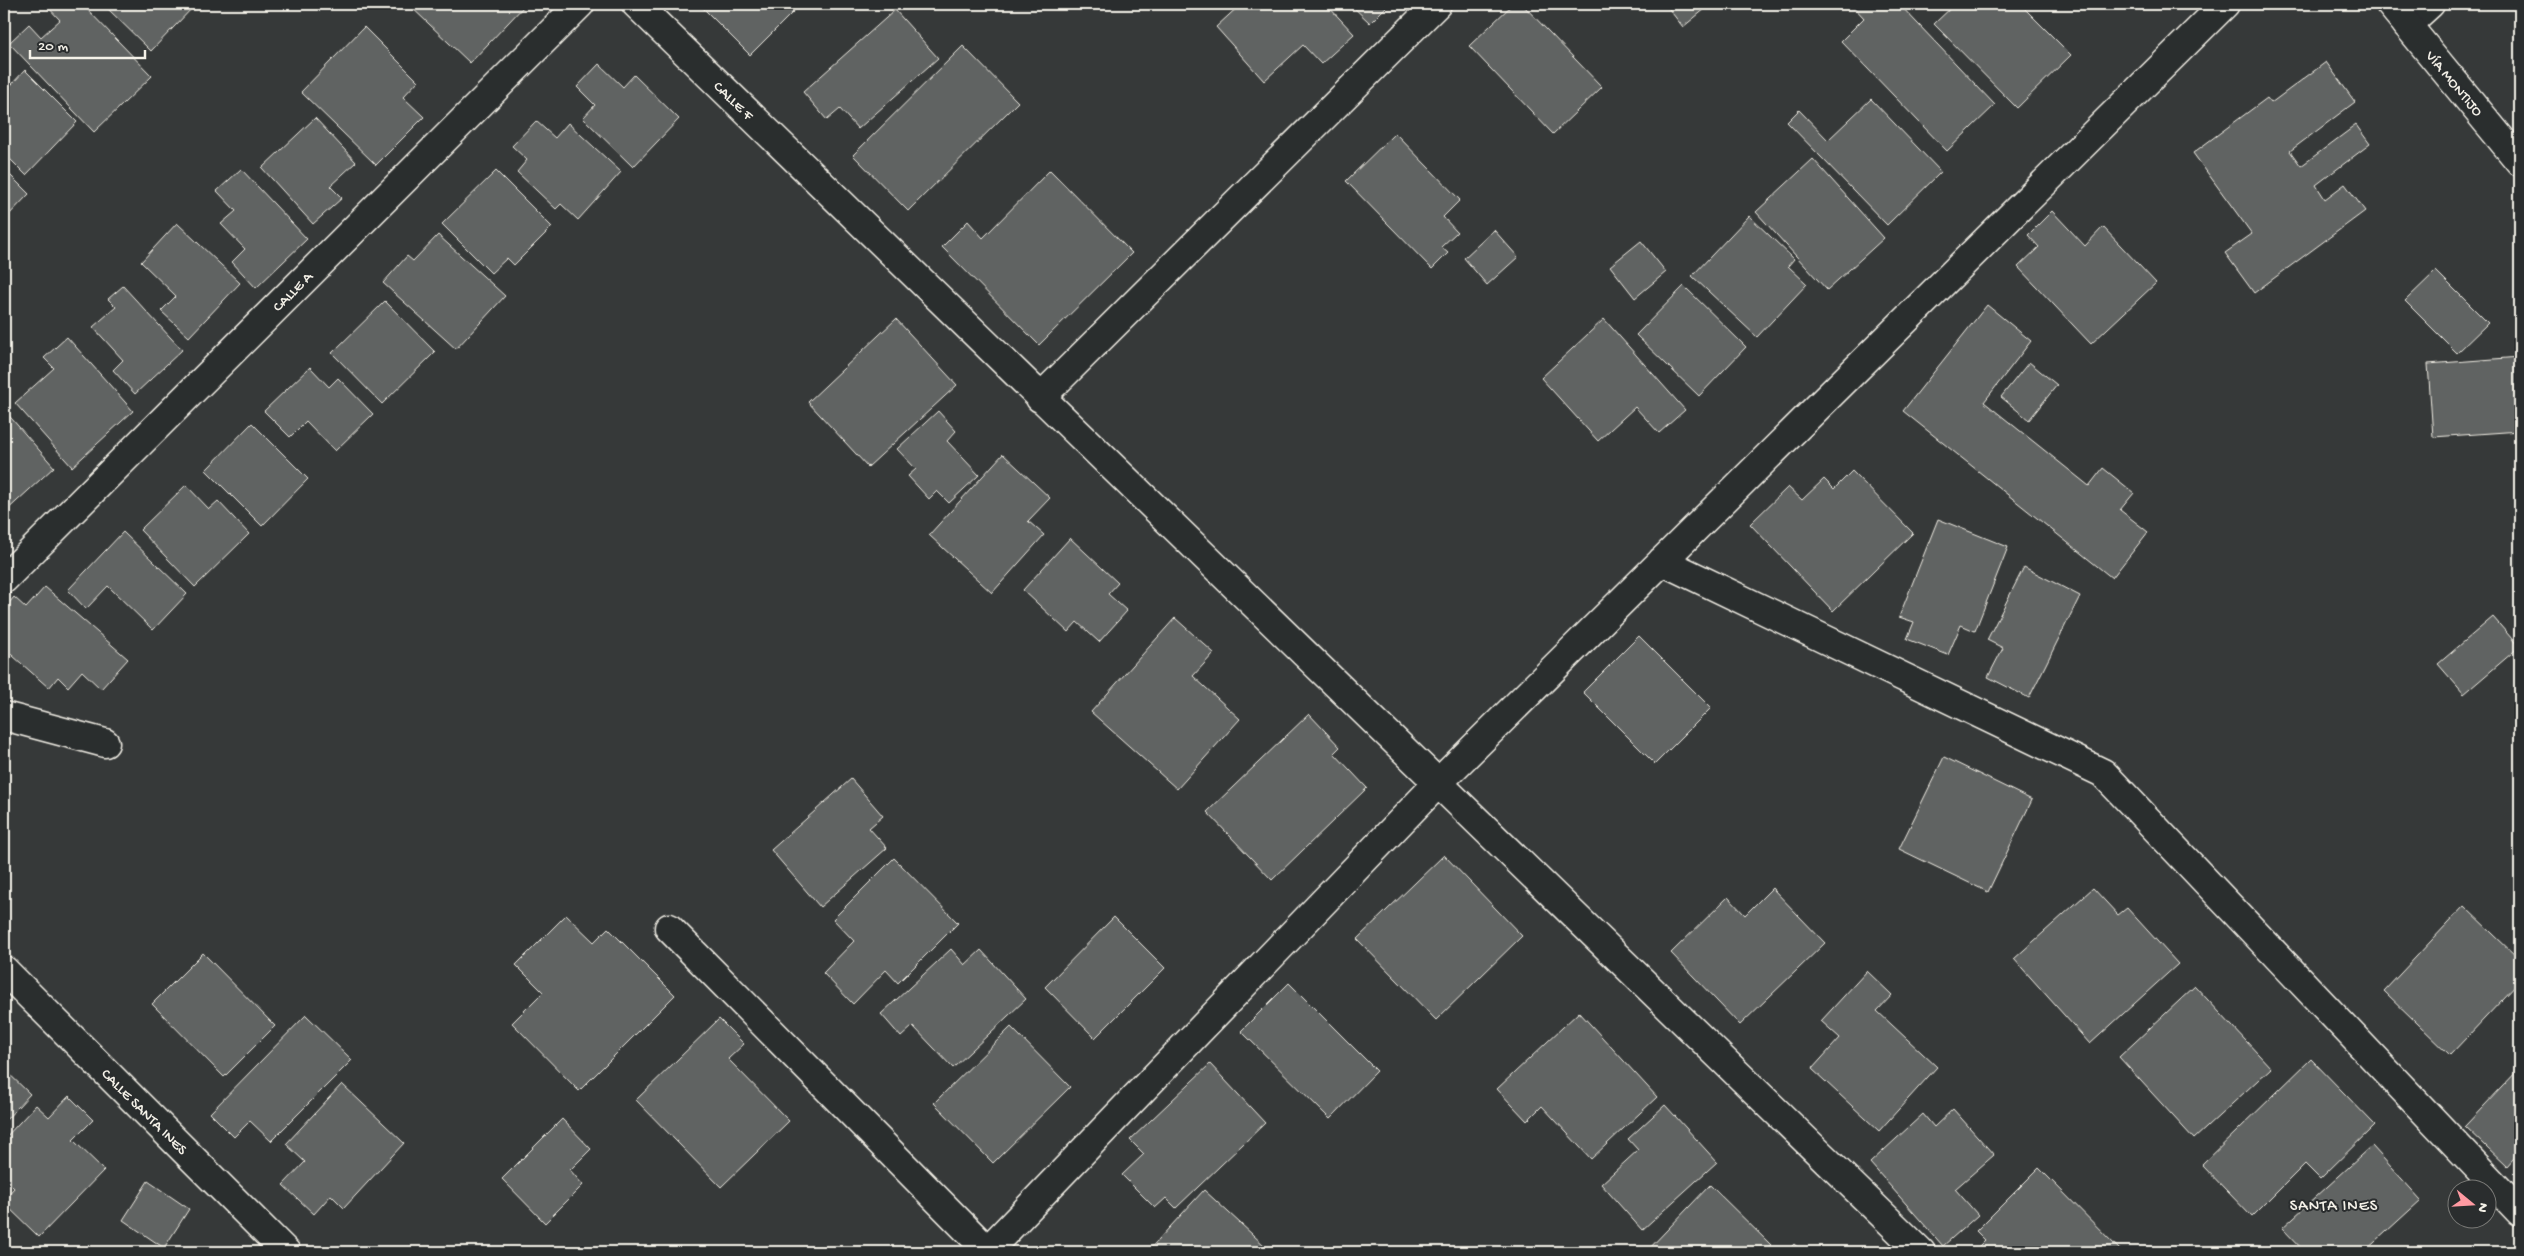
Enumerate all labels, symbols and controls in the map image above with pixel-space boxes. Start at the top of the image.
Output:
scale bar [30,28,145,60]
text: 20 m [38,38,68,56]
street label: VÍA MONTIJO [2420,47,2486,121]
street label: CALLE F [709,78,757,126]
street label: CALLE A [269,268,318,316]
street label: CALLE SANTA INES [97,1066,190,1159]
north arrow [2446,1178,2496,1228]
district label: SANTA INES [2290,1198,2378,1217]
text: N [2472,1200,2491,1214]

